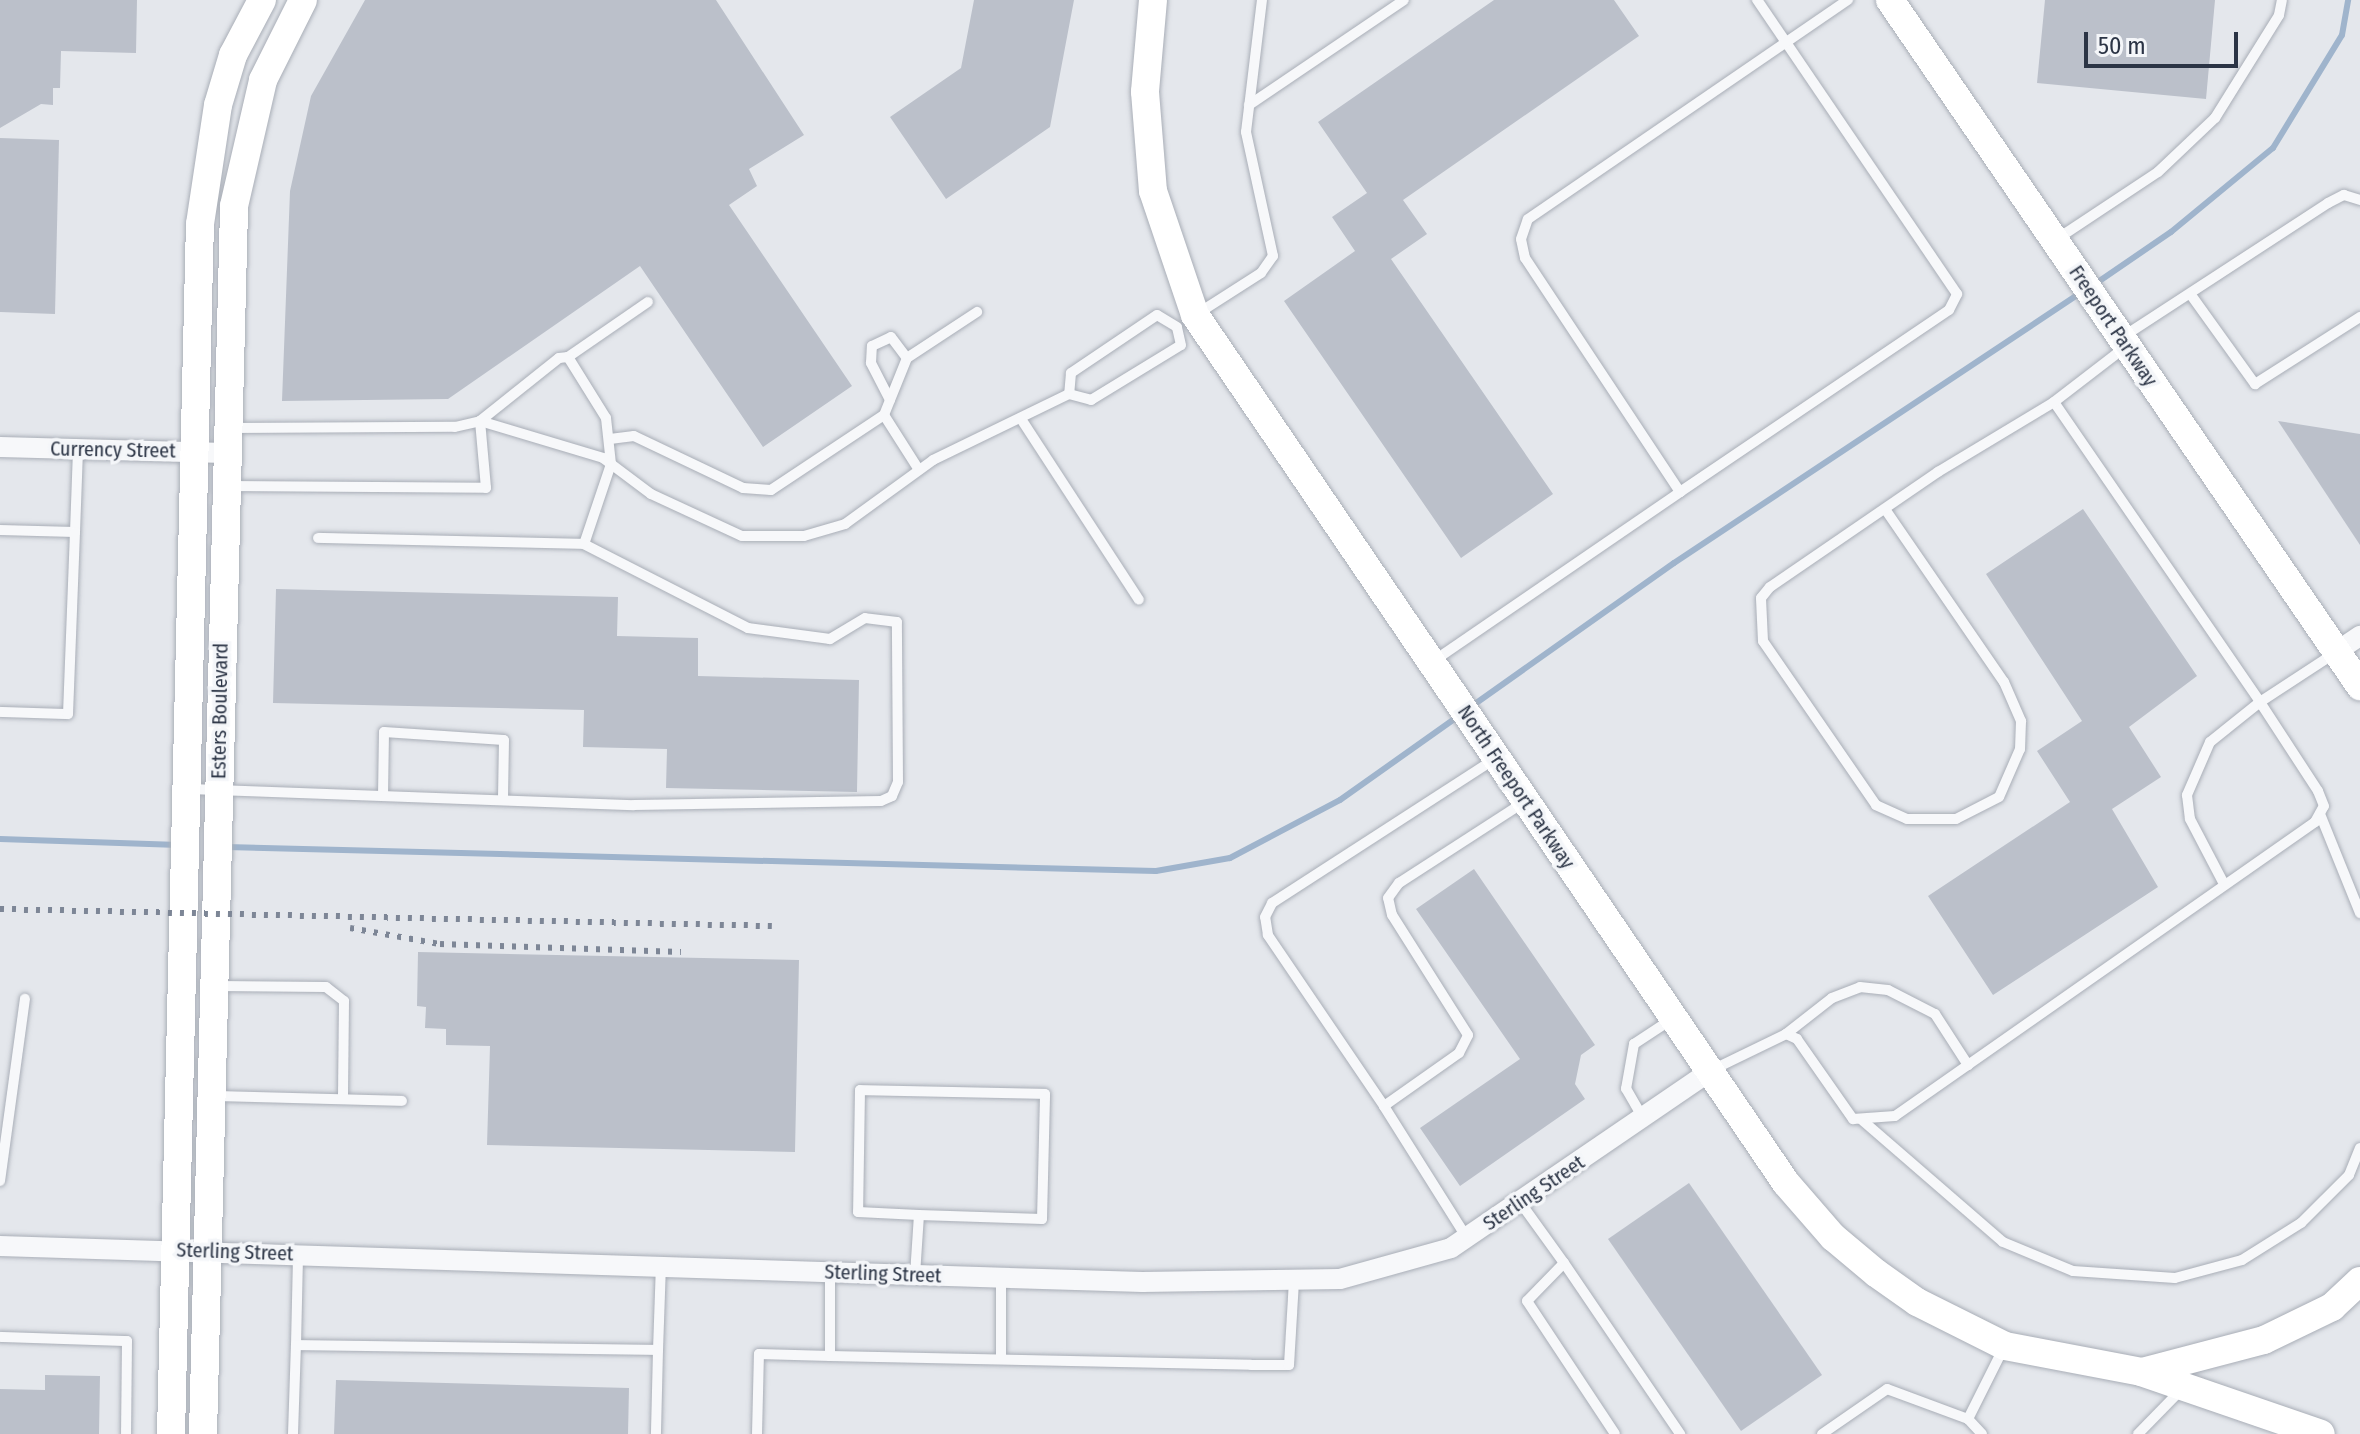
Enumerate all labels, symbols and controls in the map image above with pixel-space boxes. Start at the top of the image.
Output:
scale bar [2088,16,2242,66]
text: 50 m [2098,32,2146,60]
street label: Freeport Parkway [2064,261,2162,391]
street label: Currency Street [50,437,176,463]
street label: Esters Boulevard [207,643,233,779]
street label: North Freeport Parkway [1452,701,1580,873]
street label: Sterling Street [1479,1150,1589,1236]
street label: Sterling Street [176,1238,294,1266]
street label: Sterling Street [824,1260,942,1288]

